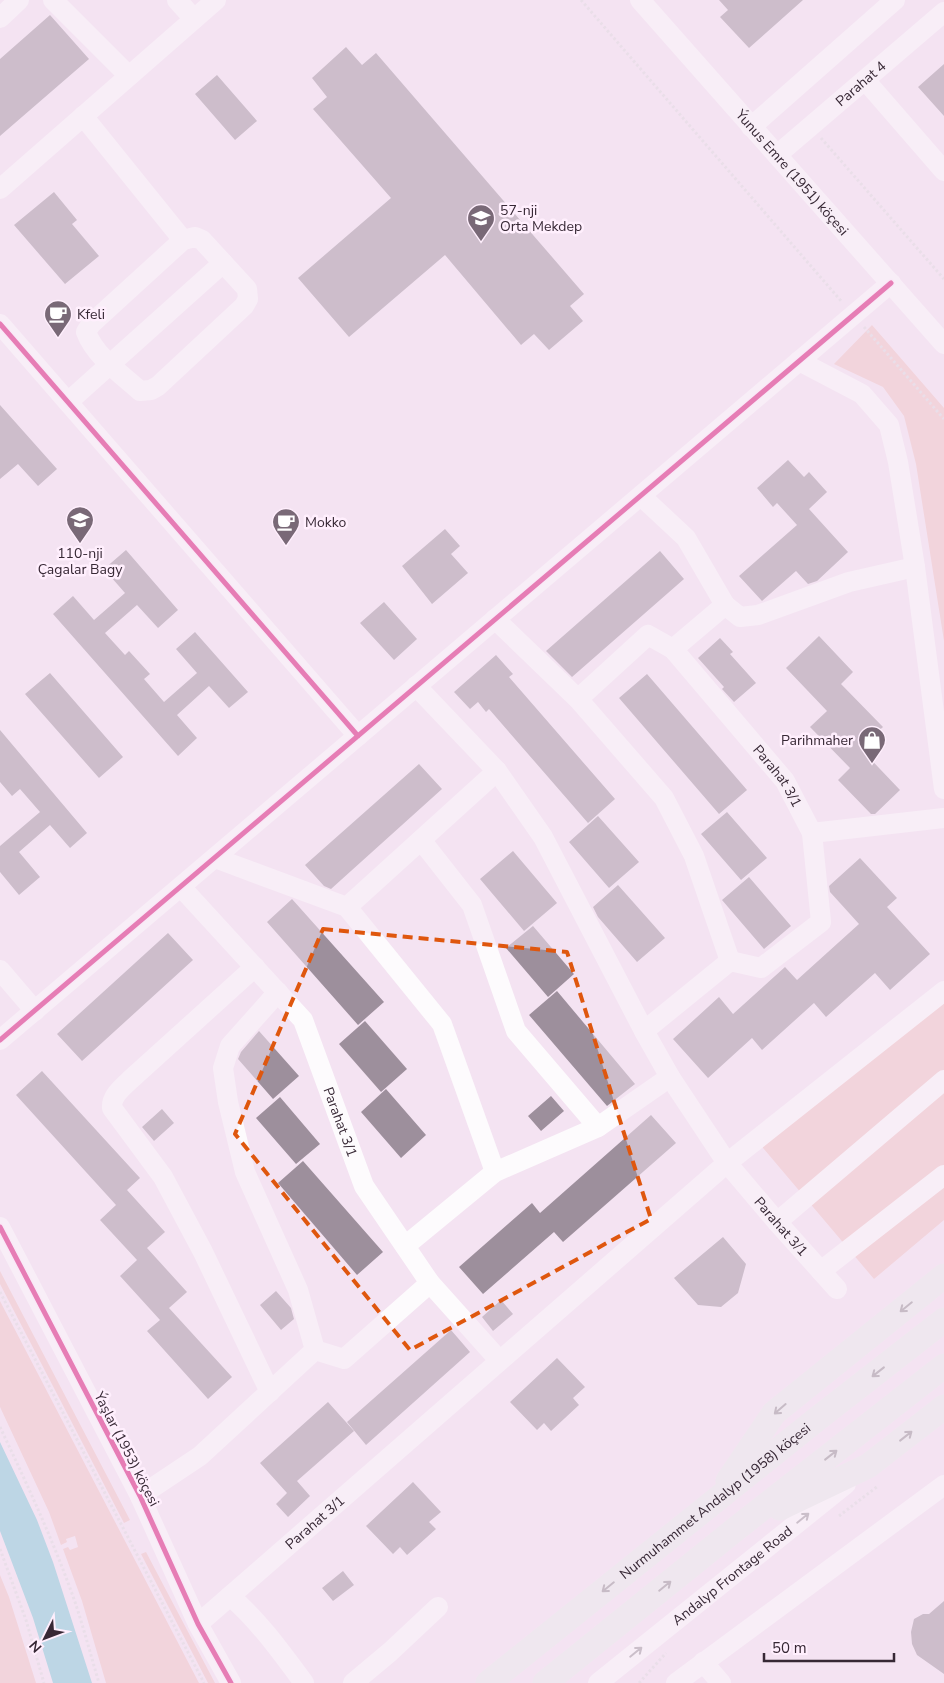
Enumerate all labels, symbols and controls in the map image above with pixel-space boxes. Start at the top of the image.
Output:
street label: Parahat 4 [832,57,890,111]
street label: Ýunus Emre (1951) köçesi [730,105,853,240]
place label: 57-nji Orta Mekdep [500,201,582,236]
school or university icon: 57-nji Orta Mekdep [466,203,496,242]
cafe icon: Kfeli [43,299,73,338]
place label: Kfeli [77,305,105,324]
school or university icon: 110-nji Çagalar Bagy [65,505,95,544]
cafe icon: Mokko [271,507,301,546]
place label: Mokko [305,513,347,532]
place label: 110-nji Çagalar Bagy [38,544,123,579]
shop icon: Parihmaher [857,725,887,764]
place label: Parihmaher [781,731,853,750]
street label: Parahat 3/1 [748,741,806,811]
street label: Parahat 3/1 [318,1084,361,1160]
street label: Parahat 3/1 [750,1193,812,1260]
one-way arrow [900,1301,913,1312]
one-way arrow [872,1366,885,1377]
street label: Ýaşlar (1953) köçesi [89,1388,164,1510]
one-way arrow [773,1403,786,1415]
street label: Nurmuhammet Andalyp (1958) köçesi [616,1419,815,1584]
one-way arrow [899,1431,912,1442]
one-way arrow [824,1450,837,1461]
street label: Parahat 3/1 [281,1491,349,1554]
one-way arrow [797,1512,810,1523]
street label: Andalyp Frontage Road [668,1522,797,1630]
one-way arrow [658,1581,671,1592]
one-way arrow [601,1582,615,1592]
north arrow [20,1613,70,1663]
scale bar [764,1630,894,1662]
text: N [25,1636,46,1657]
text: 50 m [772,1638,807,1658]
one-way arrow [629,1647,642,1658]

